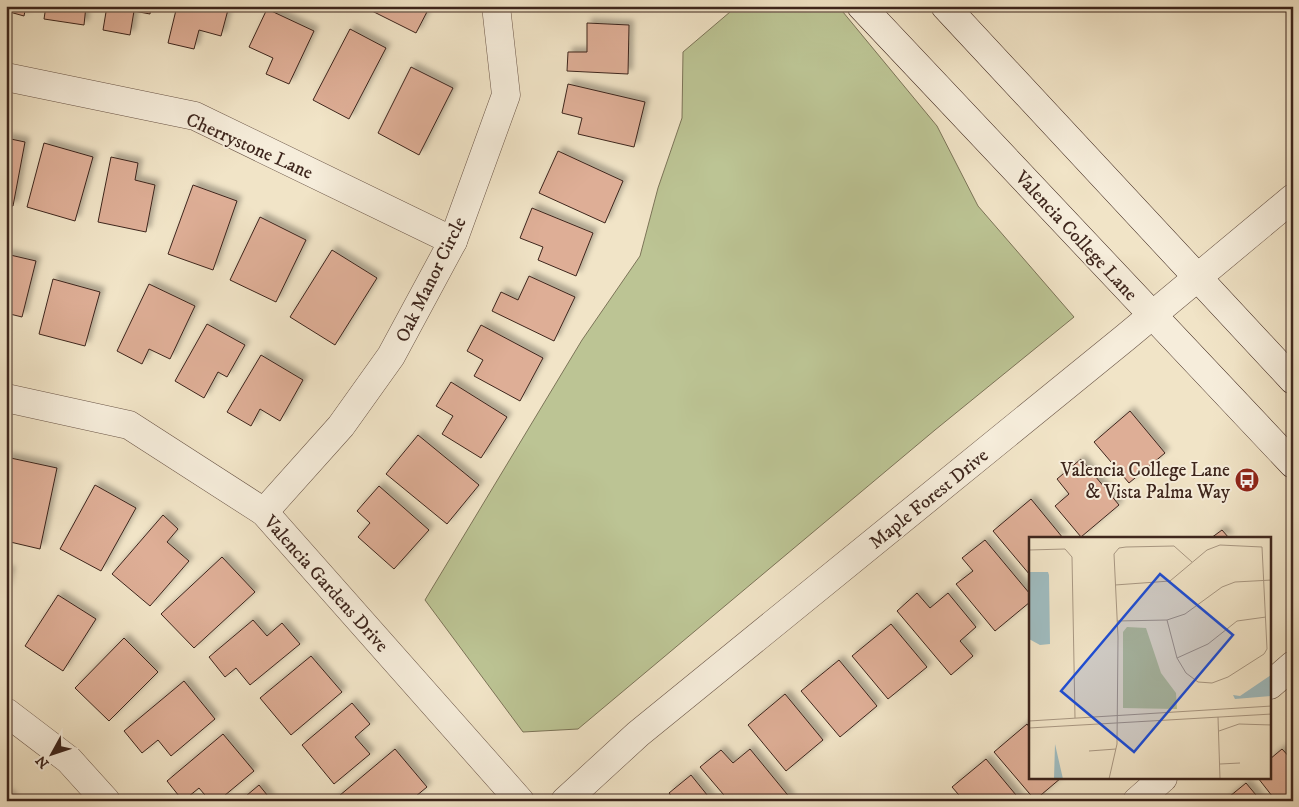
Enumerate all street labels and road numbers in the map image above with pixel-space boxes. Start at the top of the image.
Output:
street label: Cherrystone Lane [182,108,317,185]
street label: Valencia College Lane [1009,166,1142,306]
street label: Oak Manor Circle [391,213,472,346]
street label: Maple Forest Drive [865,444,993,554]
street label: Valencia Gardens Drive [258,510,393,657]

